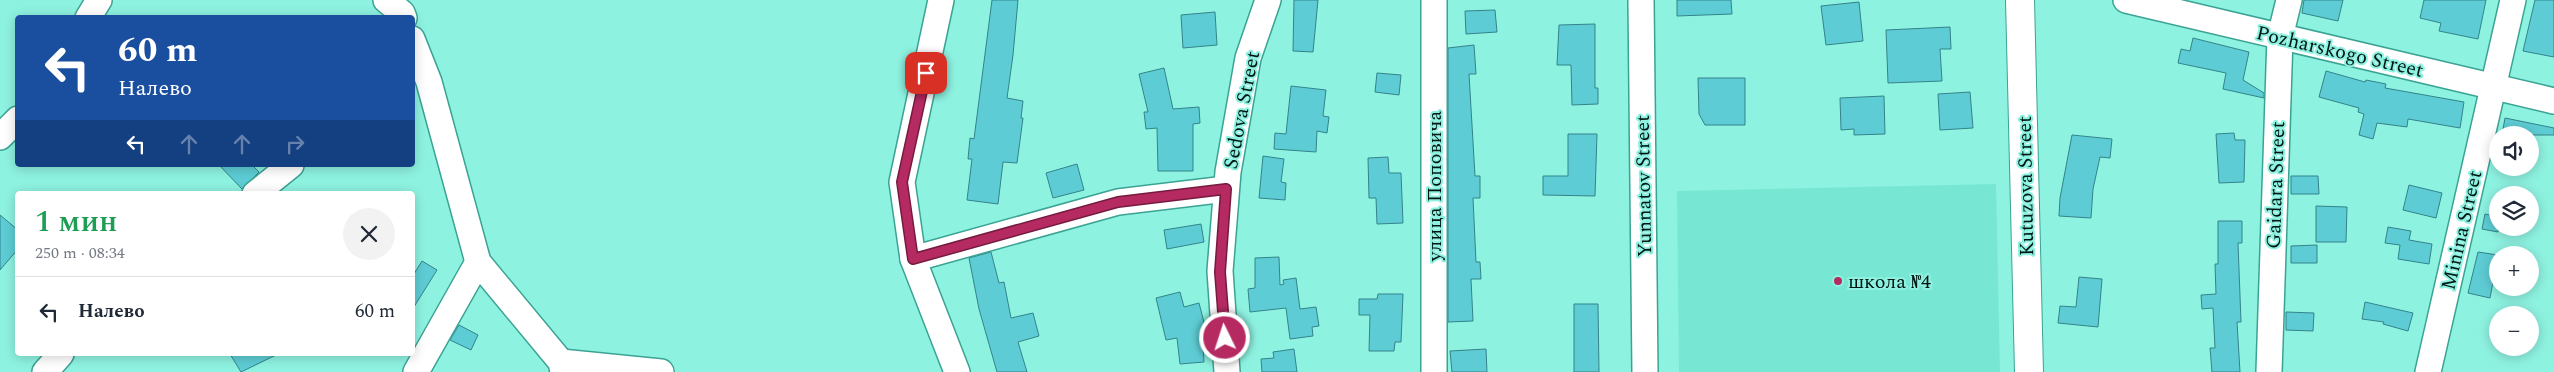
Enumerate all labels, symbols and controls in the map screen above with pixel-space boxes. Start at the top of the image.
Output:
street label: Pozharskogo Street [2253,18,2426,86]
text: 60 m [118,24,198,77]
icon: left [35,35,100,100]
street label: Sedova Street [1216,49,1268,172]
pin [905,52,947,94]
icon: arrive [912,59,940,87]
text: Налево [118,72,192,105]
street label: улица Поповича [1420,111,1450,262]
street label: Yunnatov Street [1628,114,1660,257]
street label: Kutuzova Street [2010,116,2042,256]
street label: Gaidara Street [2259,121,2293,249]
map controls [2489,126,2539,356]
button: sound [2489,126,2539,176]
icon: left [122,130,150,158]
icon: ahead [175,130,203,158]
icon: ahead [228,130,256,158]
icon: right [281,130,309,158]
street label: Minina Street [2434,167,2490,293]
button: layers [2489,186,2539,236]
text: 1 мин [35,199,117,245]
button: close [343,208,395,260]
text: 250 m · 08:34 [35,241,125,265]
button: + [2489,246,2539,296]
place label: школа №4 [1848,267,1931,297]
marker: школа №4 [1832,275,1844,287]
text: Налево [78,297,145,326]
text: 60 m [355,297,395,326]
icon: left [35,298,63,326]
button: − [2489,306,2539,356]
position arrow [1198,311,1250,363]

